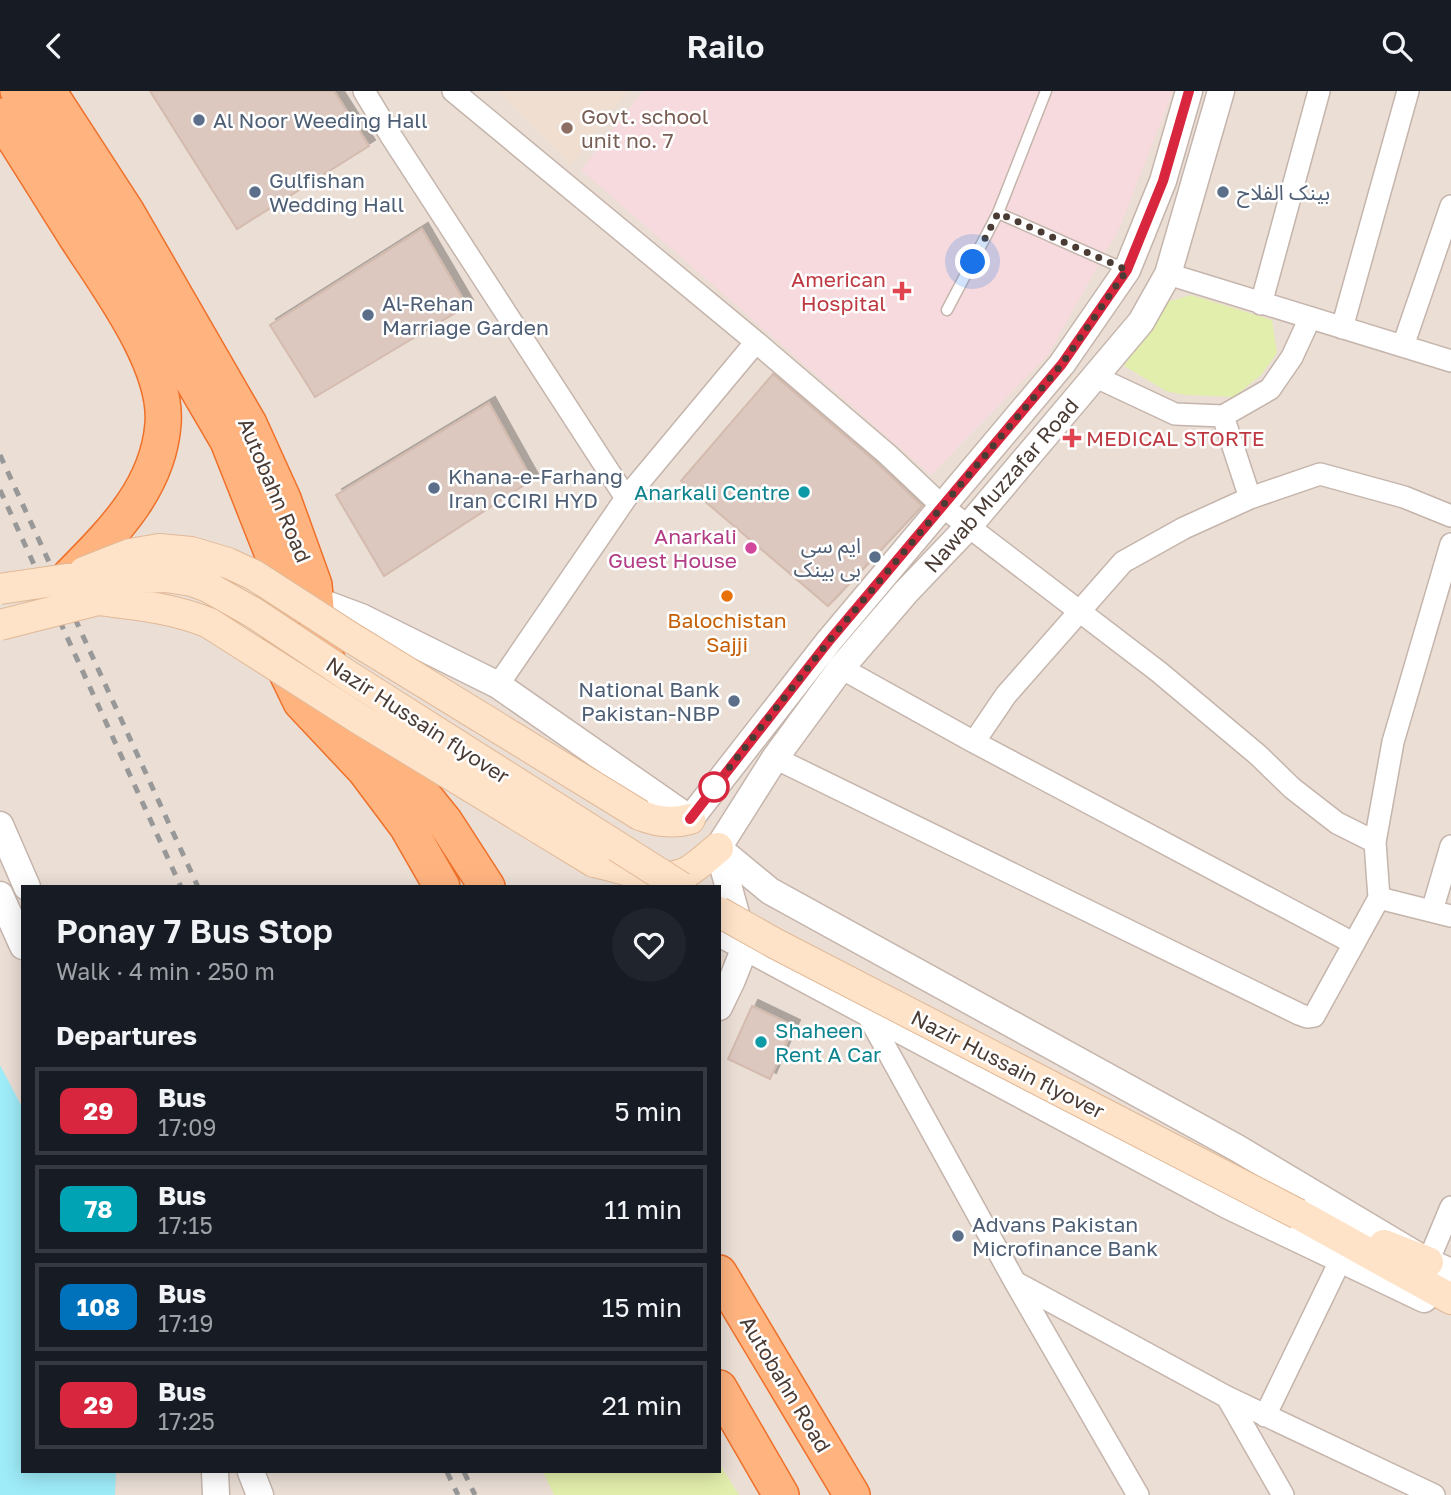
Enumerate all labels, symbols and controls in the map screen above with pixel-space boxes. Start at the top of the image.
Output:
icon: back [35,27,73,65]
text: Railo [687,27,764,65]
icon: search [1378,27,1416,65]
place label: Govt. school unit no. 7 [581,103,708,153]
place label: Al Noor Weeding Hall [213,107,428,133]
marker: Al Noor Weeding Hall [191,112,207,128]
marker: Govt. school unit no. 7 [559,120,575,136]
place label: Gulfishan Wedding Hall [269,167,404,217]
place label: بینک الفلاح [1237,179,1330,208]
marker: Gulfishan Wedding Hall [247,184,263,200]
marker: بینک الفلاح [1215,184,1231,200]
your location [955,244,990,279]
place label: American Hospital [791,266,886,316]
marker: American Hospital [892,281,912,301]
place label: Al-Rehan Marriage Garden [382,290,549,340]
marker: Al-Rehan Marriage Garden [360,307,376,323]
street label: Nawab Muzzafar Road [918,393,1084,577]
street label: Autobahn Road [233,414,317,566]
place label: MEDICAL STORTE [1086,425,1265,451]
marker: MEDICAL STORTE [1064,430,1080,446]
place label: Khana-e-Farhang Iran CCIRI HYD [448,463,623,513]
place label: Anarkali Centre [634,479,790,505]
marker: Khana-e-Farhang Iran CCIRI HYD [426,480,442,496]
marker: Anarkali Centre [796,484,812,500]
place label: Anarkali Guest House [608,523,737,573]
place label: ایم سی بی بینک [793,532,861,582]
marker: Anarkali Guest House [743,540,759,556]
marker: ایم سی بی بینک [867,549,883,565]
marker: Balochistan Sajji [719,588,735,604]
place label: Balochistan Sajji [667,607,787,657]
street label: Nazir Hussain flyover [321,651,515,789]
place label: National Bank Pakistan-NBP [578,676,720,726]
marker: National Bank Pakistan-NBP [726,693,742,709]
unlabelled marker [699,772,729,802]
button: heart [612,908,686,982]
text: Ponay 7 Bus Stop [56,911,333,950]
text: Walk · 4 min · 250 m [56,957,275,985]
street label: Nazir Hussain flyover [907,1004,1109,1124]
place label: Shaheen Rent A Car [775,1017,881,1067]
text: Departures [56,1020,197,1051]
marker: Shaheen Rent A Car [753,1034,769,1050]
text: Bus [158,1082,206,1113]
text: 29 [84,1096,113,1125]
text: 5 min [614,1096,682,1127]
text: 17:09 [158,1113,216,1141]
text: Bus [158,1180,206,1211]
text: 78 [84,1194,113,1223]
text: 11 min [604,1194,682,1225]
text: 17:15 [158,1211,213,1239]
place label: Advans Pakistan Microfinance Bank [972,1211,1158,1261]
marker: Advans Pakistan Microfinance Bank [950,1228,966,1244]
text: Bus [158,1278,206,1309]
text: 108 [77,1292,120,1321]
text: 15 min [602,1292,682,1323]
text: 17:19 [158,1309,213,1337]
street label: Autobahn Road [735,1311,837,1457]
text: Bus [158,1376,206,1407]
text: 29 [84,1390,113,1419]
text: 21 min [602,1390,682,1421]
text: 17:25 [158,1407,215,1435]

